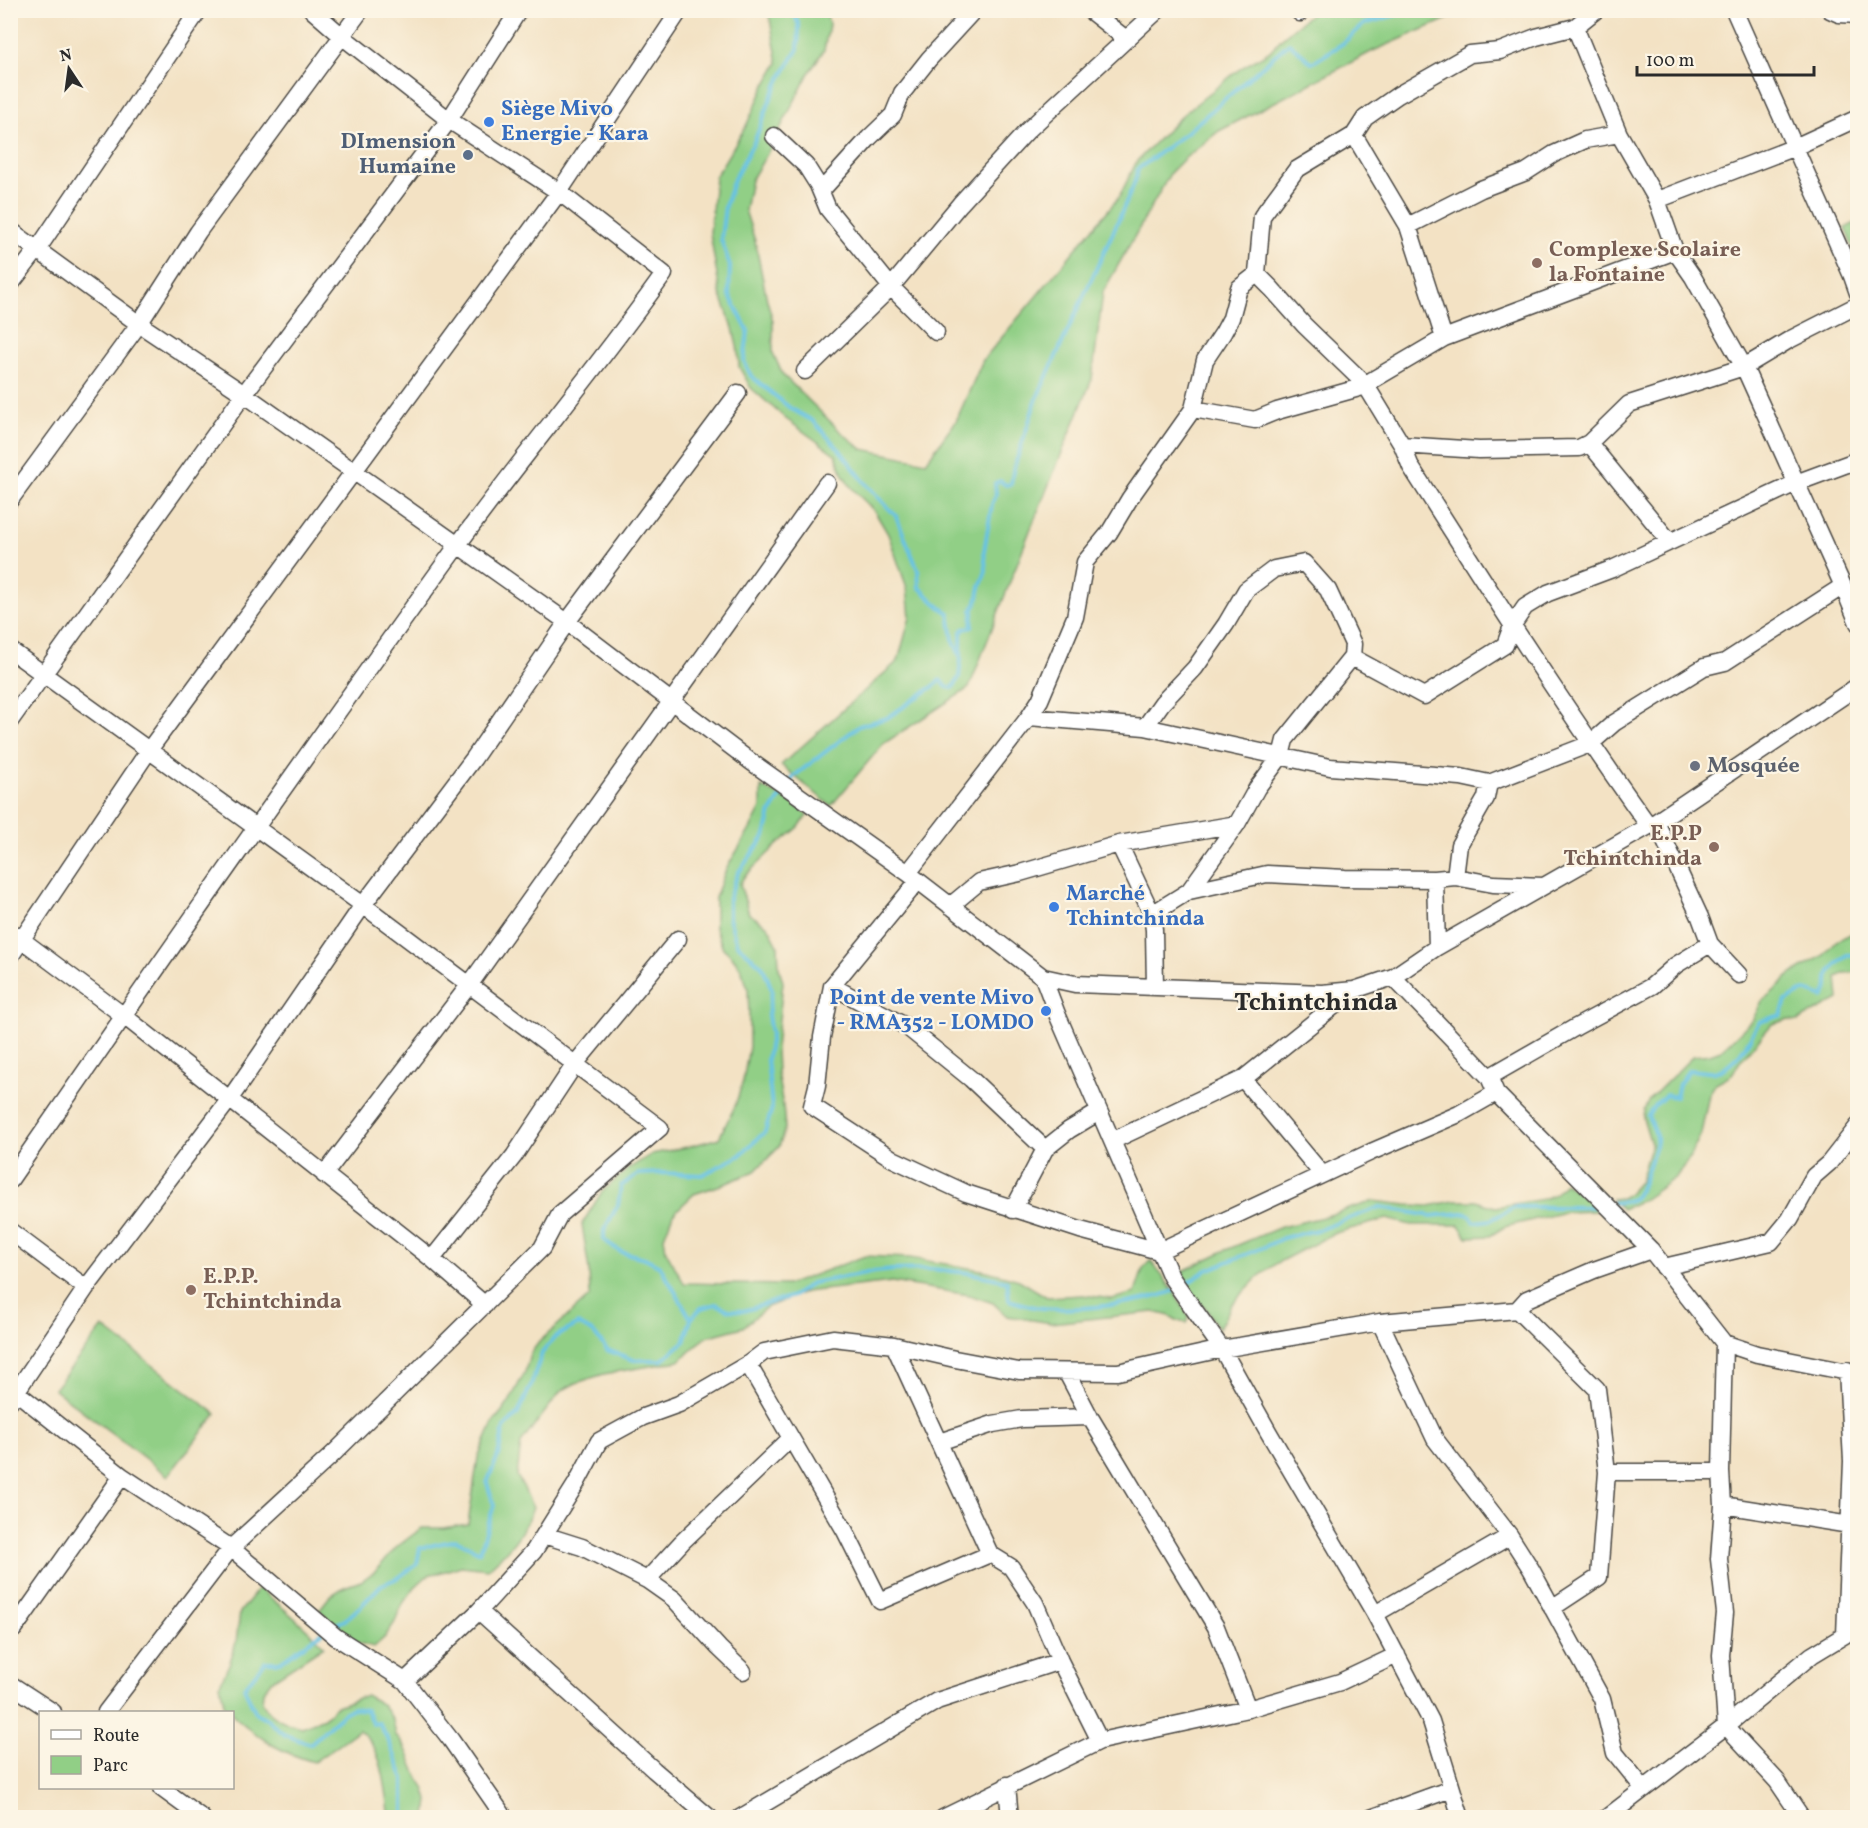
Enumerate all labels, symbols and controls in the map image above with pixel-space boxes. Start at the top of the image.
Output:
north arrow [39,39,99,99]
scale bar [1637,39,1814,77]
text: N [58,44,75,68]
text: 100 m [1646,49,1695,74]
place label: Siège Mivo Energie - Kara [501,94,649,150]
marker: Siège Mivo Energie - Kara [482,115,496,129]
place label: DImension Humaine [340,127,456,183]
marker: DImension Humaine [461,148,475,162]
place label: Complexe Scolaire la Fontaine [1549,235,1741,291]
marker: Complexe Scolaire la Fontaine [1530,256,1544,270]
place label: Mosquée [1707,751,1800,782]
marker: Mosquée [1688,759,1702,773]
place label: E.P.P Tchintchinda [1563,819,1702,875]
marker: E.P.P Tchintchinda [1707,840,1721,854]
place label: Marché Tchintchinda [1066,879,1205,935]
marker: Marché Tchintchinda [1047,900,1061,914]
place label: Point de vente Mivo - RMA352 - LOMDO [830,983,1034,1039]
district label: Tchintchinda [1234,985,1398,1021]
marker: Point de vente Mivo - RMA352 - LOMDO [1039,1004,1053,1018]
place label: E.P.P. Tchintchinda [203,1262,342,1318]
marker: E.P.P. Tchintchinda [184,1283,198,1297]
legend [39,1711,234,1789]
text: Route [93,1724,139,1749]
text: Parc [93,1754,128,1779]

